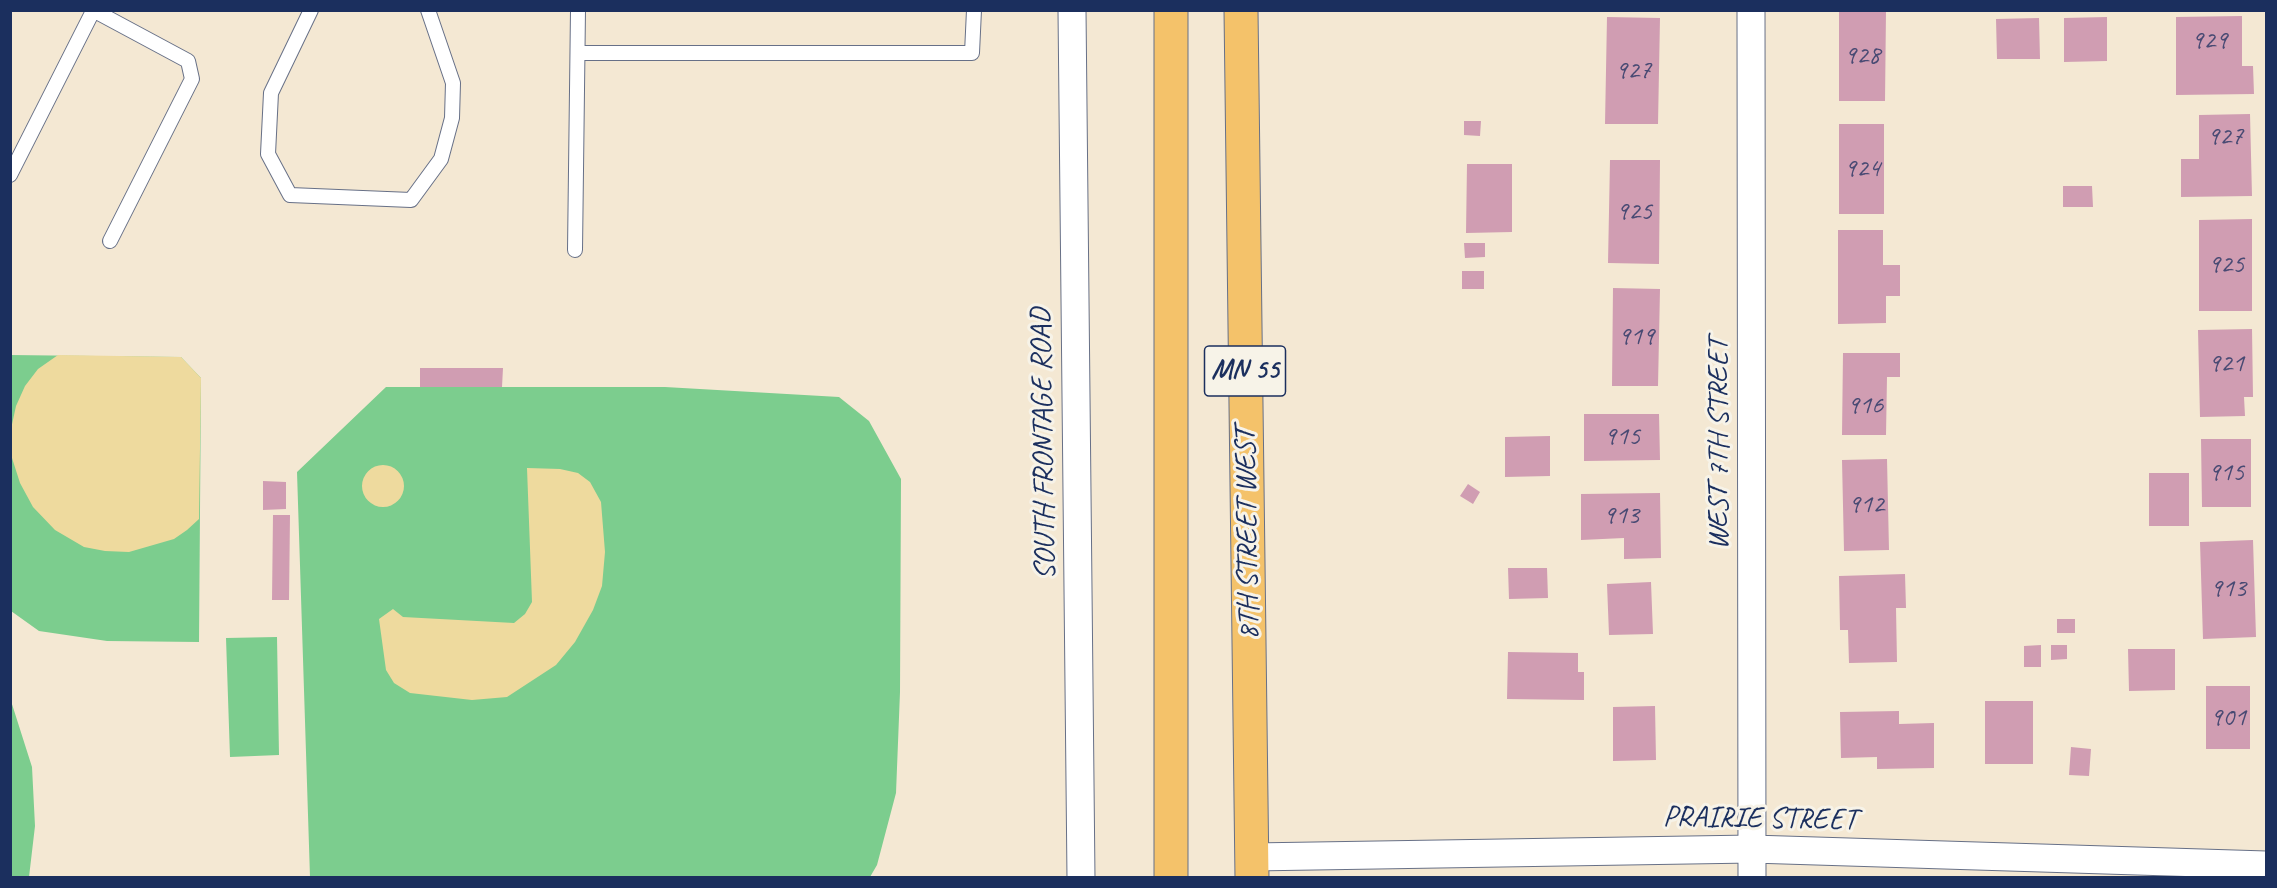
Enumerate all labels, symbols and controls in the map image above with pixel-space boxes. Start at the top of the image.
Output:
house number: 929 [2191,25,2227,57]
house number: 928 [1844,40,1880,72]
house number: 927 [1615,55,1651,87]
house number: 927 [2207,121,2243,153]
house number: 924 [1844,153,1880,185]
house number: 925 [1616,196,1652,228]
house number: 925 [2208,249,2244,281]
street label: SOUTH FRONTAGE ROAD [1024,308,1064,580]
house number: 919 [1618,321,1654,353]
street label: WEST 7TH STREET [1701,338,1737,550]
road number: MN 55 [1204,346,1286,396]
house number: 921 [2208,348,2244,380]
house number: 916 [1847,390,1883,422]
house number: 915 [1604,421,1640,453]
street label: 8TH STREET WEST [1228,428,1268,640]
house number: 915 [2208,457,2244,489]
house number: 912 [1848,489,1884,521]
house number: 913 [1603,500,1639,532]
house number: 913 [2210,573,2246,605]
house number: 901 [2210,702,2246,734]
street label: PRAIRIE STREET [1663,799,1857,839]

